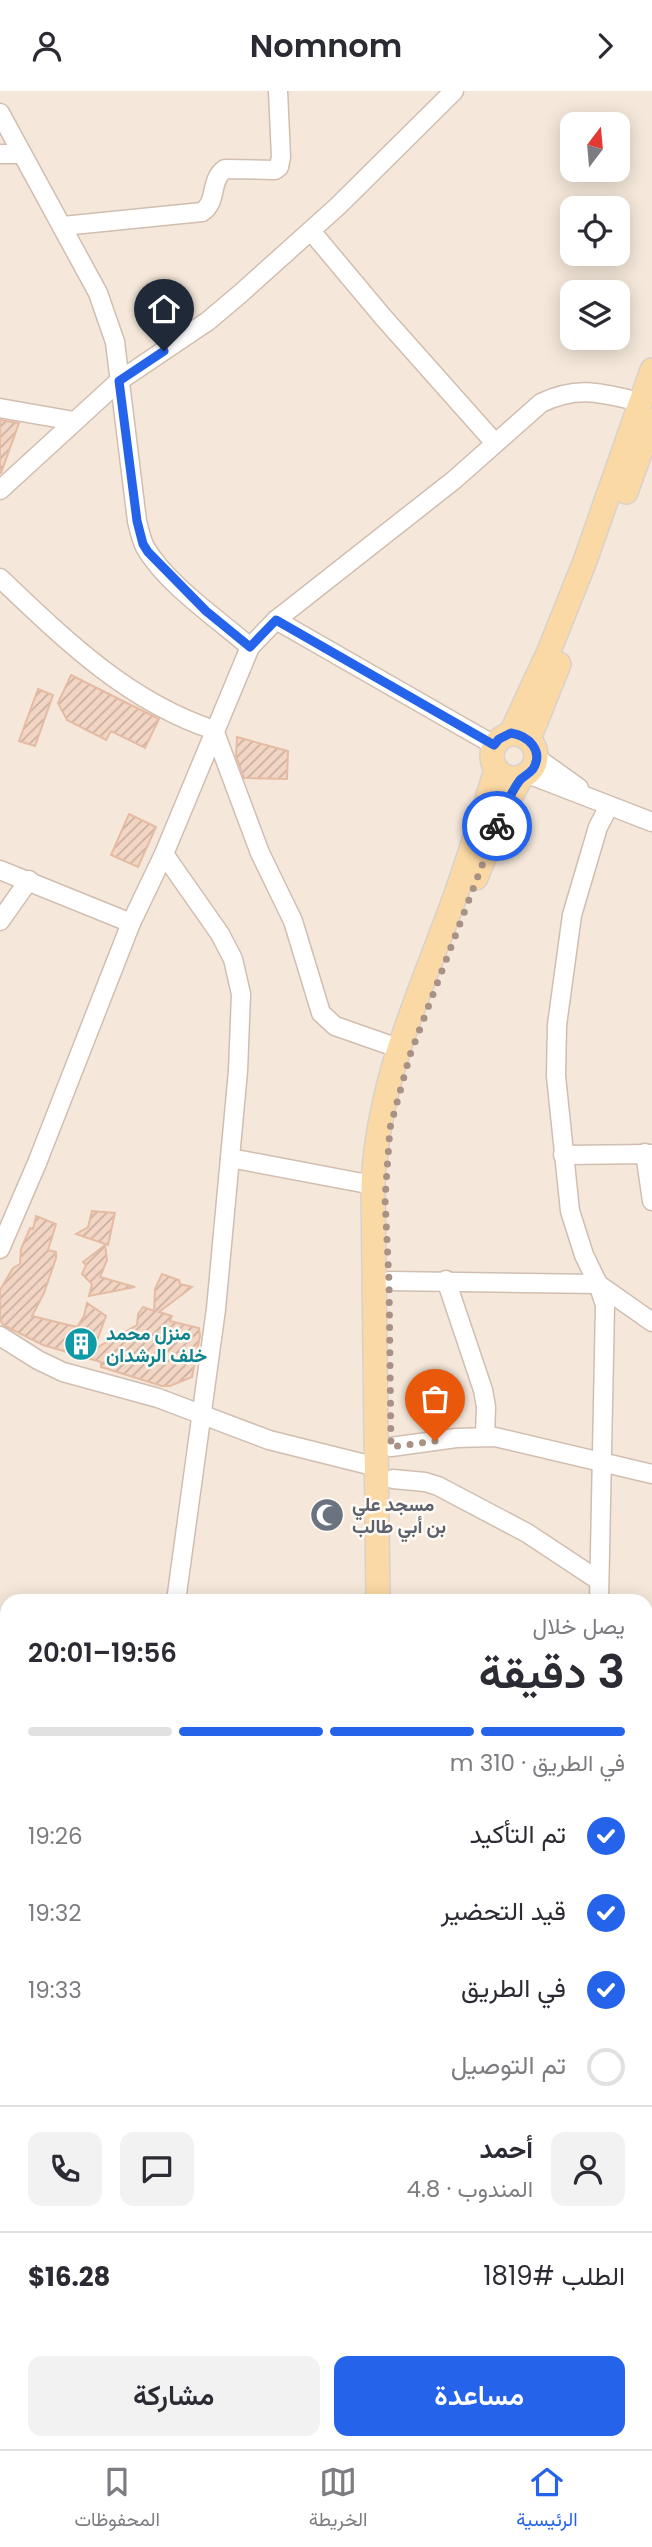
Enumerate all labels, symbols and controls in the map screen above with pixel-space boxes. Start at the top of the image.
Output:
text: Nomnom [250,23,402,68]
icon: person [28,27,66,65]
icon: forward [586,27,624,65]
north arrow [560,112,630,182]
map controls [560,112,630,350]
button: locate [560,196,630,266]
pin [134,279,194,351]
button: layers [560,280,630,350]
icon: home [145,290,183,328]
courier [462,791,532,861]
icon: bike [478,807,516,845]
place label: منزل محمد خلف الرشدان [106,1320,207,1369]
building icon: منزل محمد خلف الرشدان [62,1325,100,1363]
pin [405,1369,465,1441]
icon: bag [416,1380,454,1418]
place label: مسجد علي بن أبي طالب [352,1491,446,1543]
mosque icon: مسجد علي بن أبي طالب [308,1496,346,1534]
text: يصل خلال [533,1610,625,1642]
text: 19:56–20:01 [28,1635,177,1671]
text: 3 دقيقة [478,1640,625,1704]
text: في الطريق · 310 m [450,1747,625,1779]
text: تم التأكيد [470,1816,566,1852]
icon: check [587,1817,625,1855]
text: 19:26 [28,1820,83,1852]
text: قيد التحضير [441,1893,566,1929]
icon: check [587,1894,625,1932]
text: 19:32 [28,1897,82,1929]
text: في الطريق [461,1970,566,2006]
icon: check [587,1971,625,2009]
text: 19:33 [28,1974,82,2006]
text: تم التوصيل [451,2047,566,2083]
text: أحمد [480,2131,533,2167]
button: phone [28,2132,102,2206]
button: chat [120,2132,194,2206]
button: person [551,2132,625,2206]
text: المندوب · 4.8 [407,2173,533,2205]
text: الطلب #1819 [483,2258,625,2294]
text: $16.28 [28,2259,110,2295]
button: مشاركة [28,2356,320,2436]
button: مساعدة [334,2356,625,2436]
tab: المحفوظات [74,2463,160,2536]
tab: الخريطة [309,2463,367,2536]
tab: الرئيسية [516,2463,578,2536]

